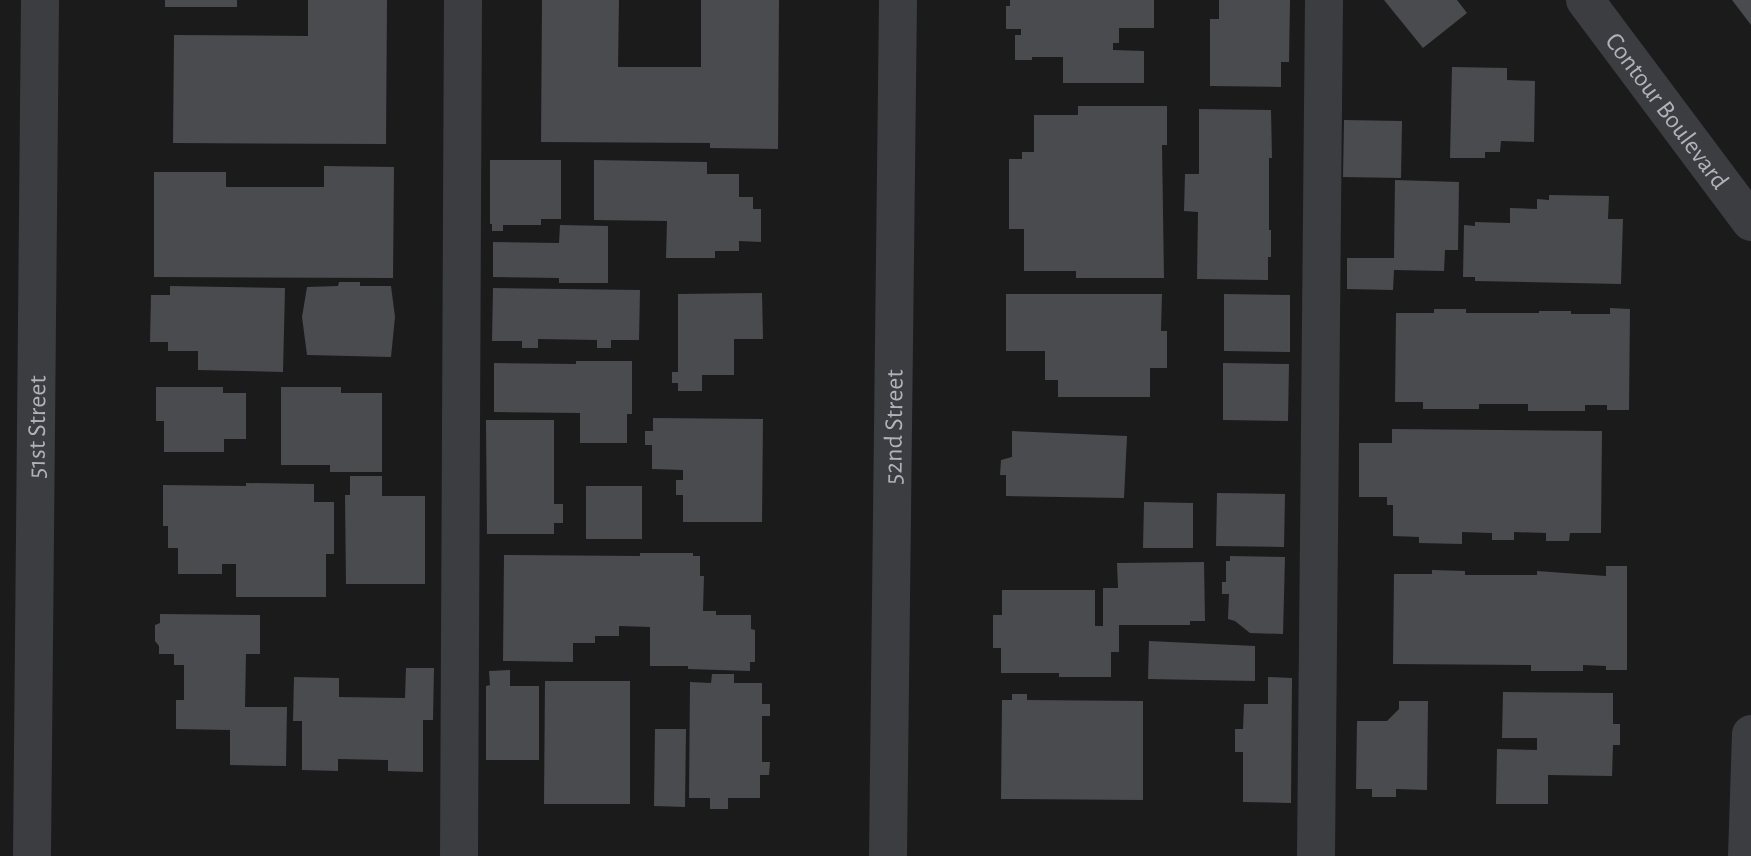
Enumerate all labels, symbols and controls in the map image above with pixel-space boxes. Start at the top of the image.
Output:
street label: Contour Boulevard [1600,28,1733,194]
street label: 52nd Street [880,369,908,485]
street label: 51st Street [24,375,50,479]

